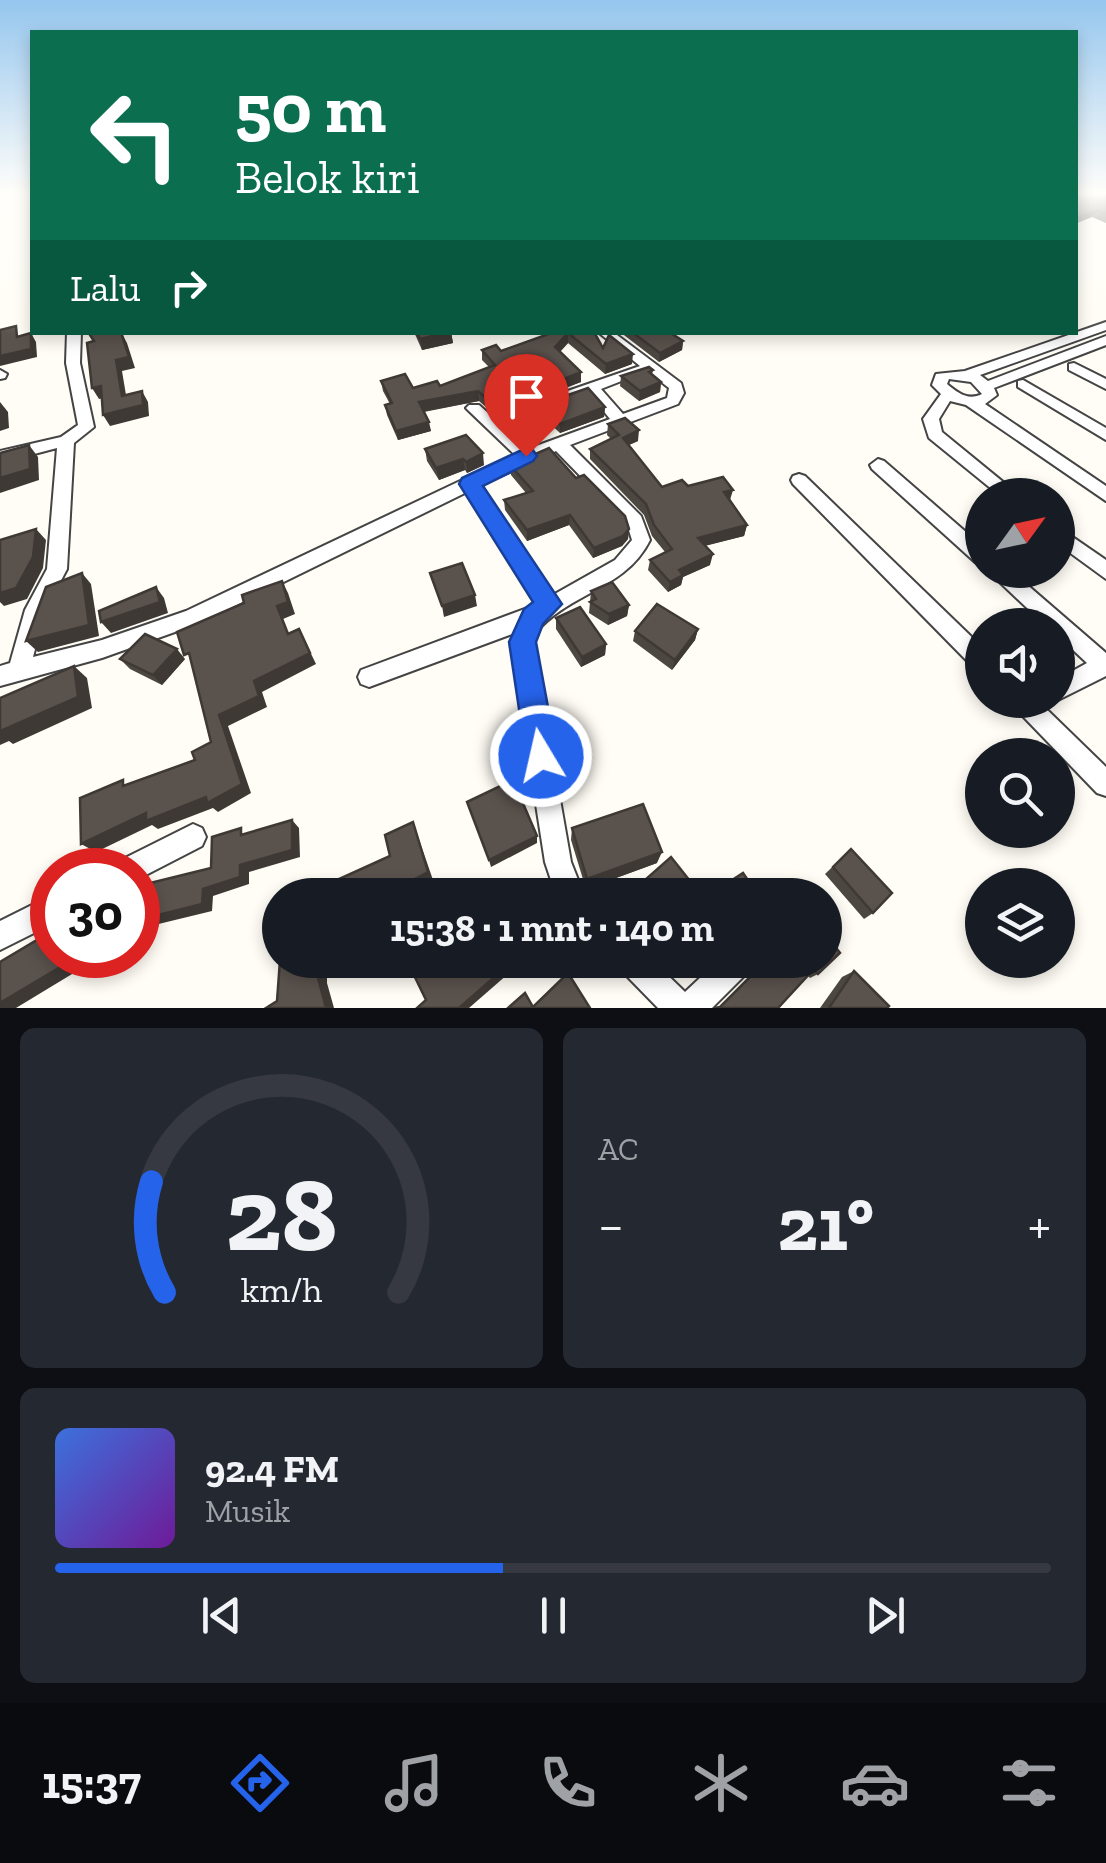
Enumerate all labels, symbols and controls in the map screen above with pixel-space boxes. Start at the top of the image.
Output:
text: 50 m [235,66,386,150]
icon: left [70,70,200,200]
text: Belok kiri [235,151,420,205]
icon: right [161,260,216,315]
text: Lalu [70,265,141,311]
pin [484,354,569,457]
icon: arrive [499,369,554,424]
north arrow [965,478,1075,588]
map controls [965,478,1075,978]
button: sound [965,608,1075,718]
position arrow [489,704,593,808]
button: search [965,738,1075,848]
speed limit sign: 30 [30,848,160,978]
button: layers [965,868,1075,978]
text: 15:38 · 1 mnt · 140 m [390,905,714,951]
text: AC [598,1130,639,1168]
text: 28 [226,1152,337,1277]
text: 21° [778,1179,874,1269]
text: − [598,1192,624,1258]
text: + [1028,1192,1051,1258]
text: km/h [241,1268,322,1311]
text: 92.4 FM [205,1446,339,1492]
text: Musik [205,1492,290,1530]
icon: previous [194,1588,249,1643]
icon: pause [526,1588,581,1643]
icon: next [858,1588,913,1643]
icon: directions [225,1748,295,1818]
icon: music [379,1748,449,1818]
icon: phone [533,1748,603,1818]
icon: climate [686,1748,756,1818]
icon: car [840,1748,910,1818]
icon: filters [994,1748,1064,1818]
text: 15:37 [42,1756,141,1810]

